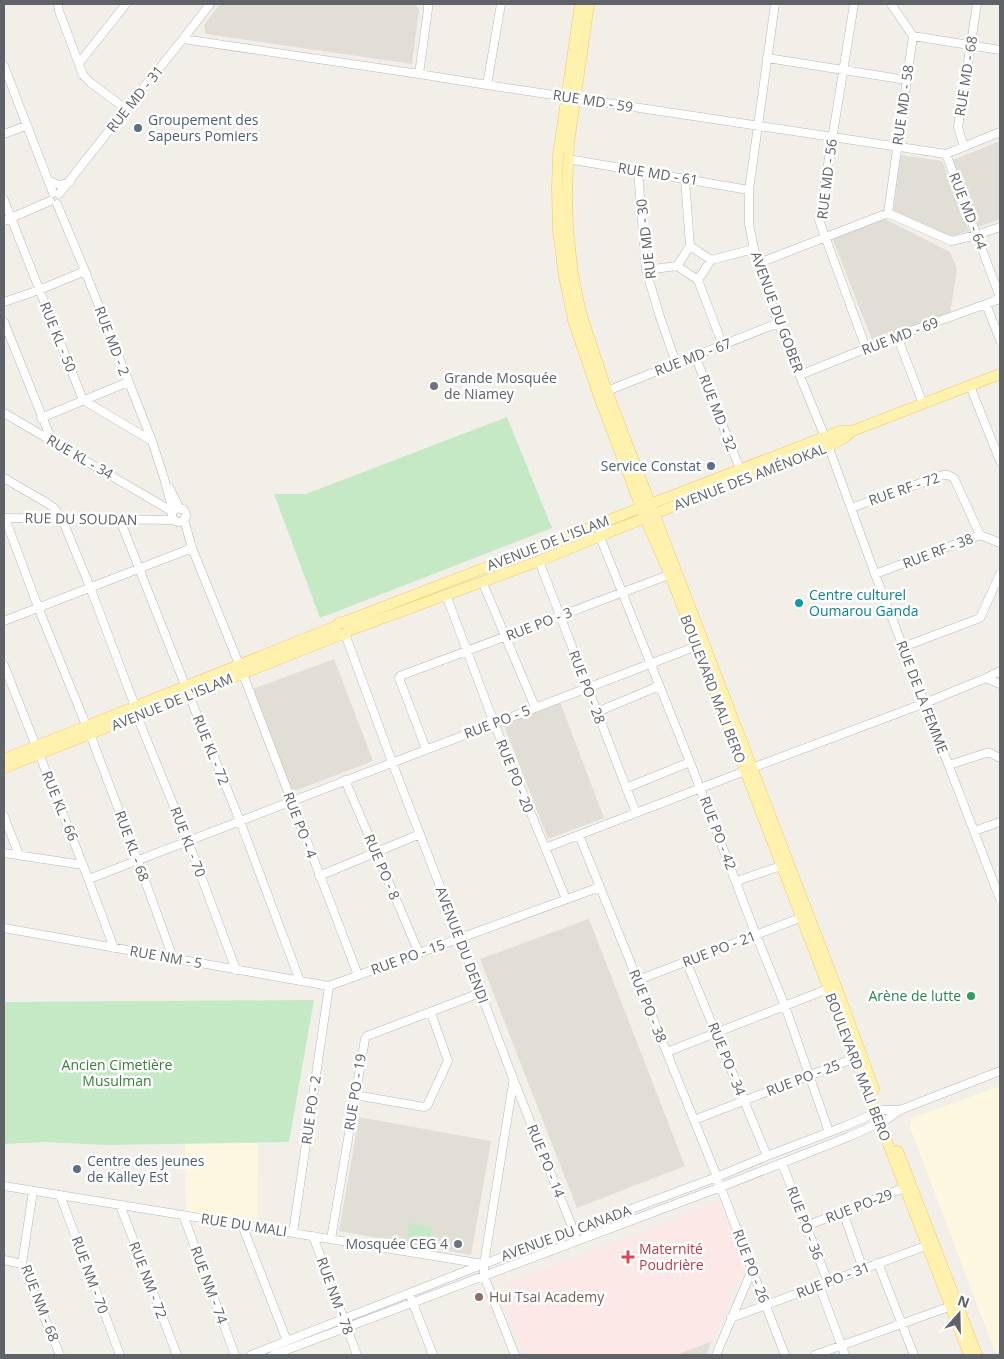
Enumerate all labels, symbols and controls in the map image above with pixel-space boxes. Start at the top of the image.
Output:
street label: RUE MD - 68 [950,35,981,117]
street label: RUE MD - 31 [102,61,167,136]
street label: RUE MD - 58 [887,64,918,146]
street label: RUE MD - 59 [552,85,634,116]
place label: Groupement des Sapeurs Pomiers [148,110,259,145]
marker: Groupement des Sapeurs Pomiers [132,122,144,134]
street label: RUE MD - 56 [812,138,841,220]
street label: RUE MD - 61 [617,158,699,189]
street label: RUE MD - 64 [945,170,992,252]
street label: RUE MD - 30 [631,198,660,280]
street label: AVENUE DU GOBER [747,249,808,375]
street label: RUE KL - 50 [36,299,81,375]
street label: RUE MD - 2 [91,303,134,378]
street label: RUE MD - 69 [859,312,941,359]
street label: RUE MD - 67 [652,333,734,380]
place label: Grande Mosquée de Niamey [444,368,557,403]
street label: RUE MD - 32 [695,372,742,454]
marker: Grande Mosquée de Niamey [428,380,440,392]
street label: RUE KL - 34 [43,430,117,483]
street label: AVENUE DES AMÉNOKAL [671,439,829,514]
place label: Service Constat [601,456,701,475]
marker: Service Constat [705,460,717,472]
street label: RUE RF - 72 [866,468,942,510]
street label: RUE DU SOUDAN [25,508,137,529]
street label: AVENUE DE L'ISLAM [484,510,612,575]
street label: RUE RF - 38 [900,528,976,573]
place label: Centre culturel Oumarou Ganda [809,585,918,620]
marker: Centre culturel Oumarou Ganda [793,597,805,609]
street label: RUE PO - 3 [503,602,575,645]
street label: BOULEVARD MALI BERO [676,612,751,766]
street label: RUE DE LA FEMME [892,638,953,756]
street label: RUE PO - 28 [565,647,610,726]
street label: AVENUE DE L'ISLAM [108,668,235,735]
street label: RUE PO - 5 [461,700,533,743]
street label: RUE KL - 72 [189,712,234,788]
street label: RUE PO - 20 [492,736,539,815]
street label: RUE KL - 66 [38,768,83,844]
street label: RUE PO - 4 [279,789,322,861]
street label: RUE PO - 42 [696,793,741,872]
street label: RUE KL - 70 [166,804,211,880]
street label: RUE KL - 68 [111,808,154,884]
street label: RUE PO - 8 [360,831,405,902]
street label: AVENUE DU DENDI [431,884,494,1006]
street label: RUE PO - 21 [679,926,758,971]
street label: RUE PO - 15 [368,934,447,979]
street label: RUE NM - 5 [128,941,204,972]
street label: RUE PO - 38 [625,966,672,1045]
place label: Arène de lutte [868,986,961,1005]
street label: BOULEVARD MALI BERO [821,990,896,1144]
marker: Arène de lutte [965,990,977,1002]
street label: RUE PO - 34 [704,1019,751,1098]
street label: RUE PO - 19 [339,1052,370,1132]
park label: Ancien Cimetière Musulman [62,1055,173,1090]
street label: RUE PO - 25 [763,1055,842,1100]
street label: RUE PO - 2 [296,1074,325,1146]
street label: RUE PO - 14 [523,1121,570,1200]
place label: Centre des jeunes de Kalley Est [87,1151,205,1186]
marker: Centre des jeunes de Kalley Est [71,1163,83,1175]
street label: RUE PO - 36 [783,1183,828,1262]
street label: RUE PO-29 [823,1184,895,1227]
street label: AVENUE DU CANADA [498,1200,634,1265]
street label: RUE DU MALI [200,1208,288,1241]
street label: RUE PO - 26 [729,1226,774,1305]
street label: RUE NM - 70 [68,1233,113,1316]
place label: Mosquée CEG 4 [345,1234,448,1253]
marker: Mosquée CEG 4 [452,1238,464,1250]
street label: RUE NM - 72 [125,1239,172,1321]
place label: Maternité Poudrière [639,1239,704,1274]
street label: RUE NM - 74 [187,1243,232,1326]
marker: Maternité Poudrière [621,1250,635,1264]
street label: RUE NM - 78 [313,1254,358,1337]
street label: RUE PO - 31 [793,1257,872,1302]
street label: RUE NM - 68 [17,1262,64,1344]
place label: Hui Tsai Academy [489,1287,605,1306]
north arrow [934,1289,984,1339]
text: N [955,1290,972,1312]
marker: Hui Tsai Academy [473,1291,485,1303]

